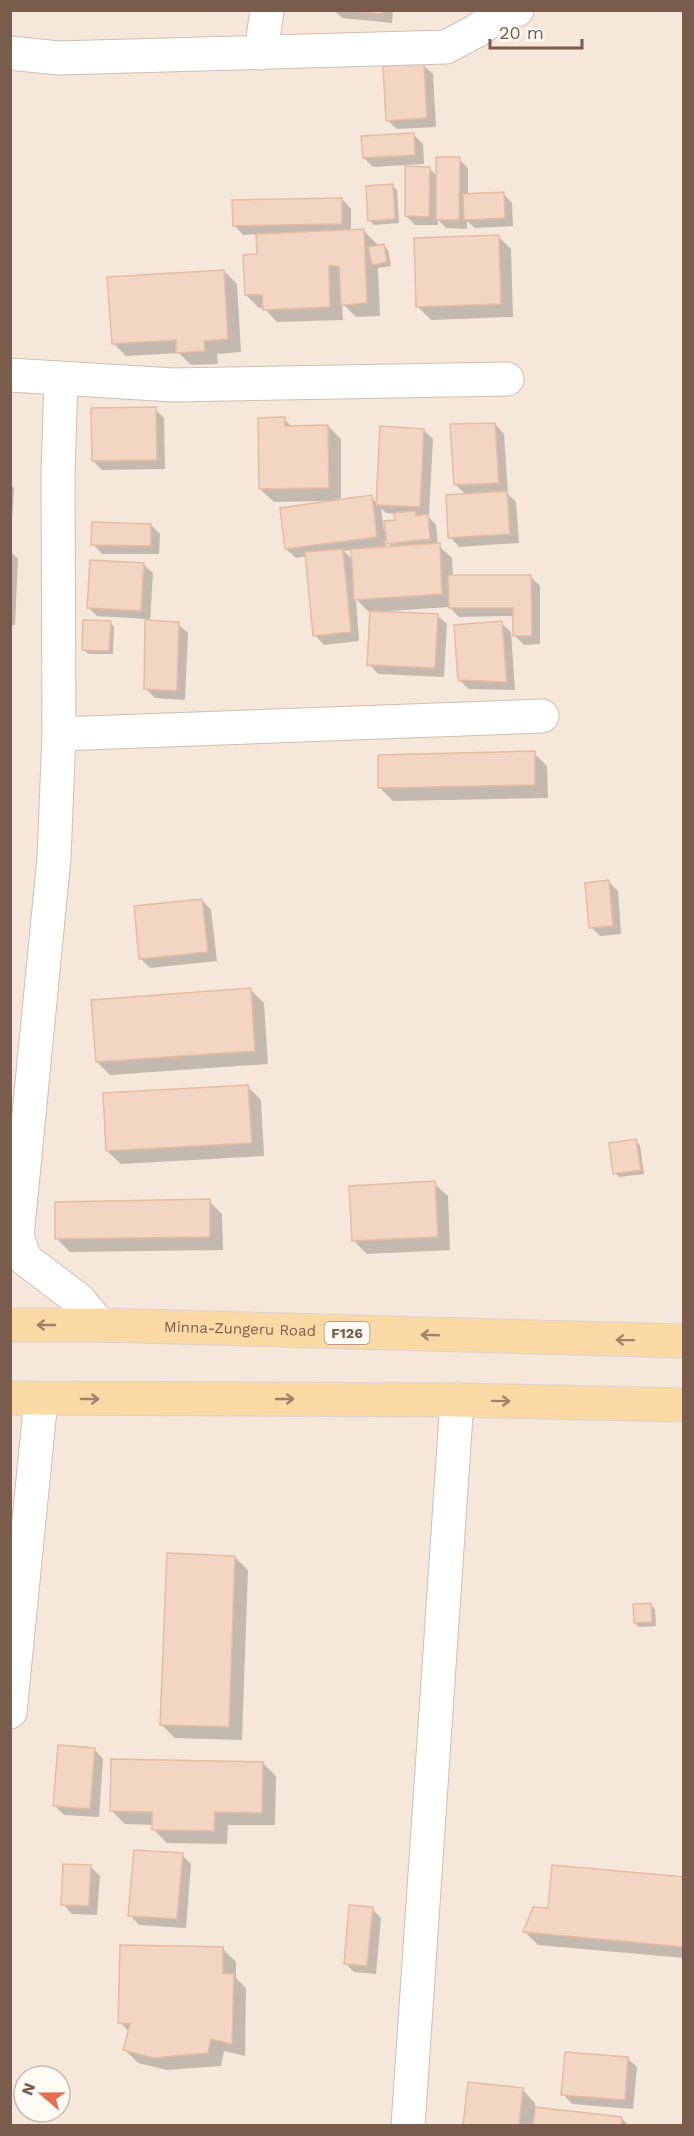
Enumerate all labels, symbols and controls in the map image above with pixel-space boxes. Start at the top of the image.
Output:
scale bar [490,12,582,50]
text: 20 m [499,22,544,43]
street label: Minna-Zungeru Road [164,1318,316,1340]
one-way arrow [37,1319,57,1331]
road number: F126 [324,1322,370,1344]
one-way arrow [421,1330,441,1341]
one-way arrow [616,1334,636,1346]
one-way arrow [79,1393,99,1405]
one-way arrow [274,1393,294,1405]
one-way arrow [490,1395,510,1407]
north arrow [12,2064,72,2124]
text: N [17,2080,39,2098]

